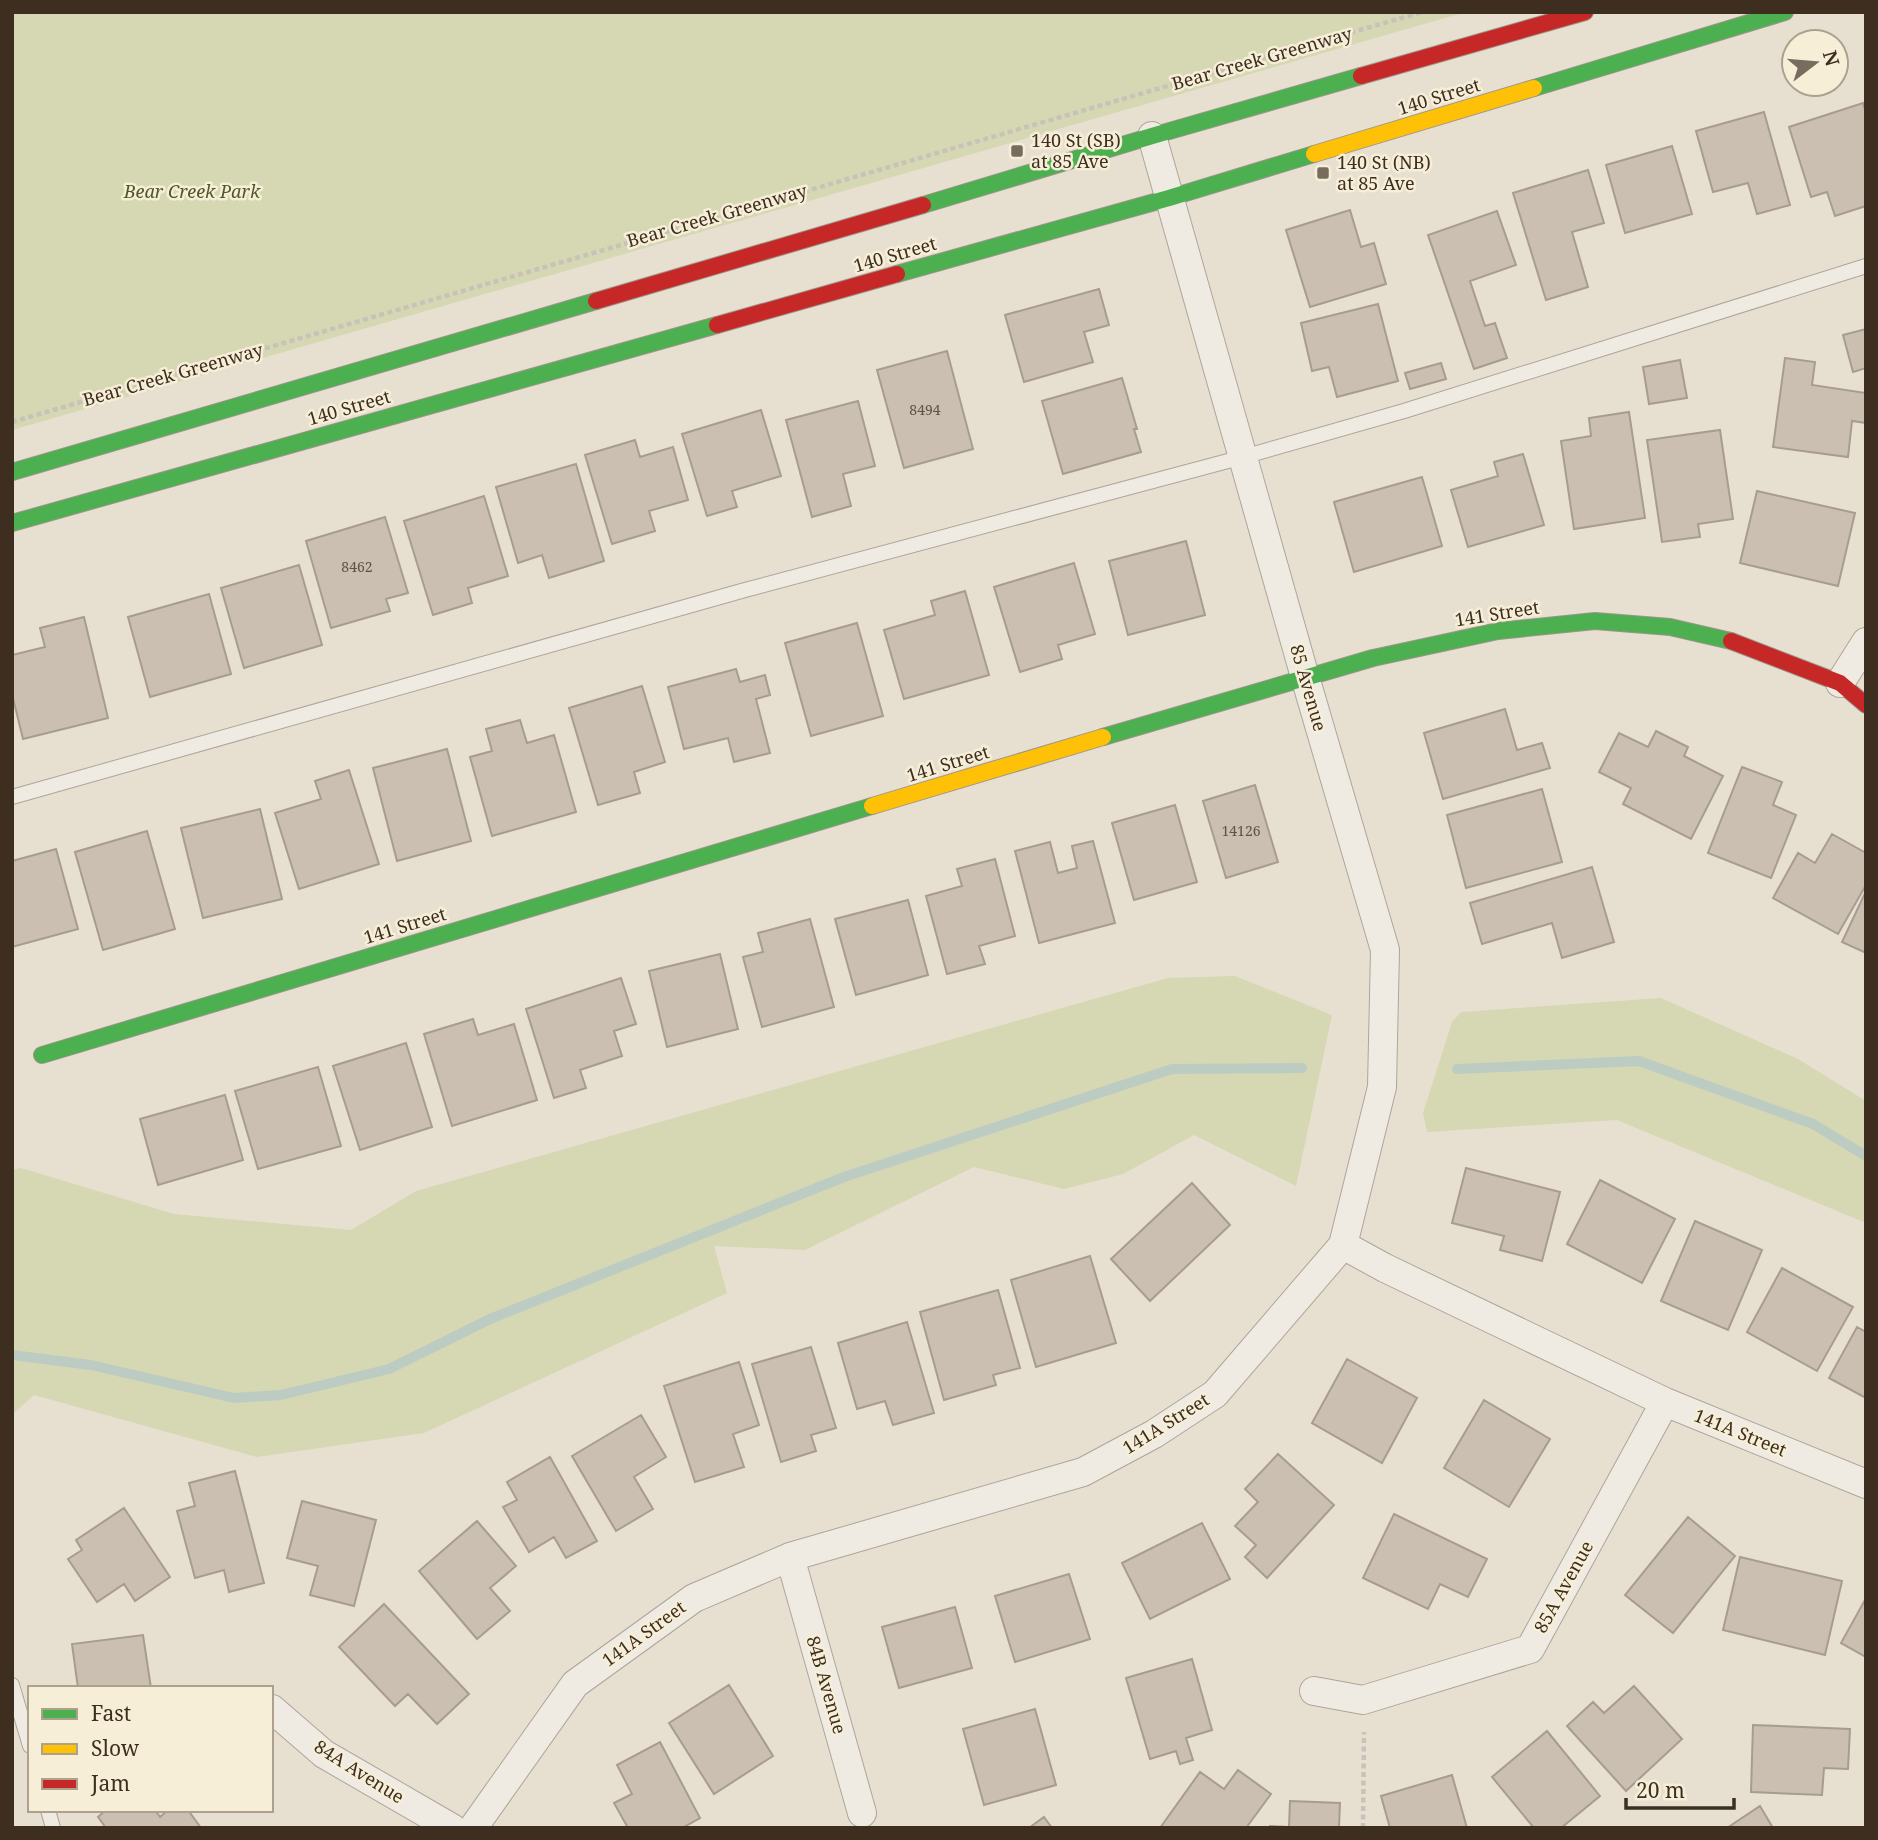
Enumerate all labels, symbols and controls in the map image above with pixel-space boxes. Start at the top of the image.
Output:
street label: Bear Creek Greenway [1169,21,1355,95]
north arrow [1780,28,1850,98]
text: N [1817,48,1846,69]
street label: 140 Street [1395,72,1483,120]
place label: 140 St (SB) at 85 Ave [1031,128,1121,173]
marker: 140 St (SB) at 85 Ave [1009,143,1025,159]
place label: 140 St (NB) at 85 Ave [1337,150,1431,195]
marker: 140 St (NB) at 85 Ave [1315,165,1331,181]
street label: Bear Creek Greenway [624,178,810,252]
park label: Bear Creek Park [123,179,261,203]
street label: 140 Street [851,231,939,277]
street label: Bear Creek Greenway [80,337,266,411]
street label: 140 Street [305,384,393,430]
house number: 8494 [909,400,941,419]
house number: 8462 [341,557,373,576]
street label: 141 Street [1453,595,1541,632]
street label: 85 Avenue [1285,642,1333,734]
street label: 141 Street [904,739,992,787]
house number: 14126 [1221,821,1261,840]
street label: 141 Street [361,901,449,949]
street label: 141A Street [1118,1387,1213,1459]
street label: 141A Street [1691,1403,1790,1462]
street label: 85A Avenue [1528,1536,1598,1637]
street label: 141A Street [597,1595,690,1672]
street label: 84B Avenue [802,1633,852,1737]
legend [28,1686,273,1812]
text: Fast [91,1699,131,1727]
text: Slow [91,1734,140,1762]
street label: 84A Avenue [310,1734,409,1808]
scale bar [1626,1766,1734,1810]
text: Jam [90,1769,130,1797]
text: 20 m [1636,1776,1685,1804]

